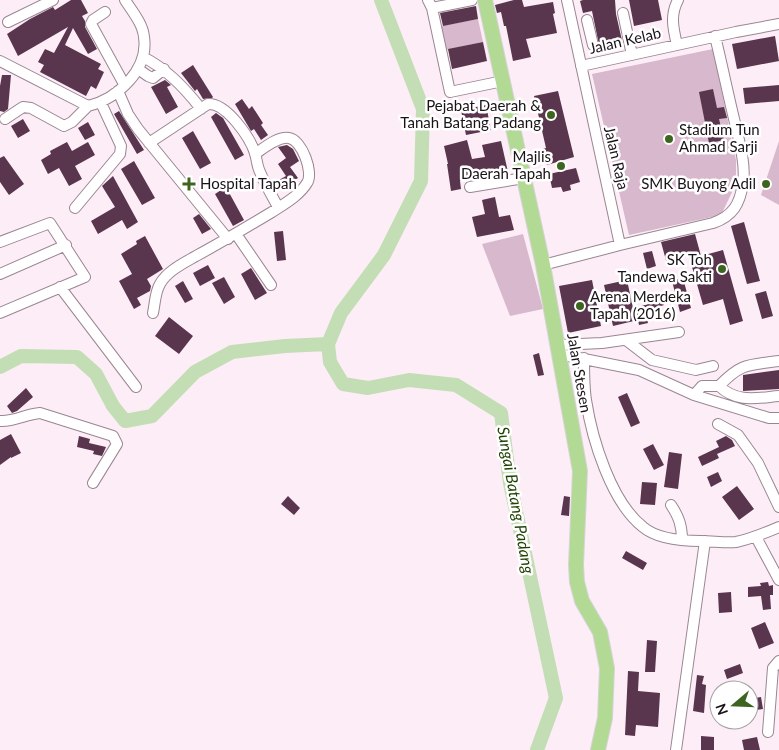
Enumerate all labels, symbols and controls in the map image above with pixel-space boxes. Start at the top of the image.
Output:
street label: Jalan Kelab [587,23,663,57]
place label: Pejabat Daerah & Tanah Batang Padang [400,96,541,131]
marker: Pejabat Daerah & Tanah Batang Padang [545,109,557,121]
place label: Stadium Tun Ahmad Sarji [679,120,760,155]
street label: Jalan Raja [601,124,633,191]
marker: Stadium Tun Ahmad Sarji [663,133,675,145]
place label: Majlis Daerah Tapah [461,147,551,182]
marker: Majlis Daerah Tapah [555,160,567,172]
place label: Hospital Tapah [200,174,297,192]
place label: SMK Buyong Adil [641,174,756,192]
marker: Hospital Tapah [182,177,196,191]
marker: SMK Buyong Adil [760,178,772,190]
place label: SK Toh Tandewa Sakti [617,250,712,285]
marker: SK Toh Tandewa Sakti [716,263,728,275]
place label: Arena Merdeka Tapah (2016) [590,287,691,322]
marker: Arena Merdeka Tapah (2016) [574,300,586,312]
street label: Jalan Stesen [564,332,596,414]
water label: Sungai Batang Padang [494,425,539,575]
north arrow [709,680,759,730]
text: N [711,702,731,717]

